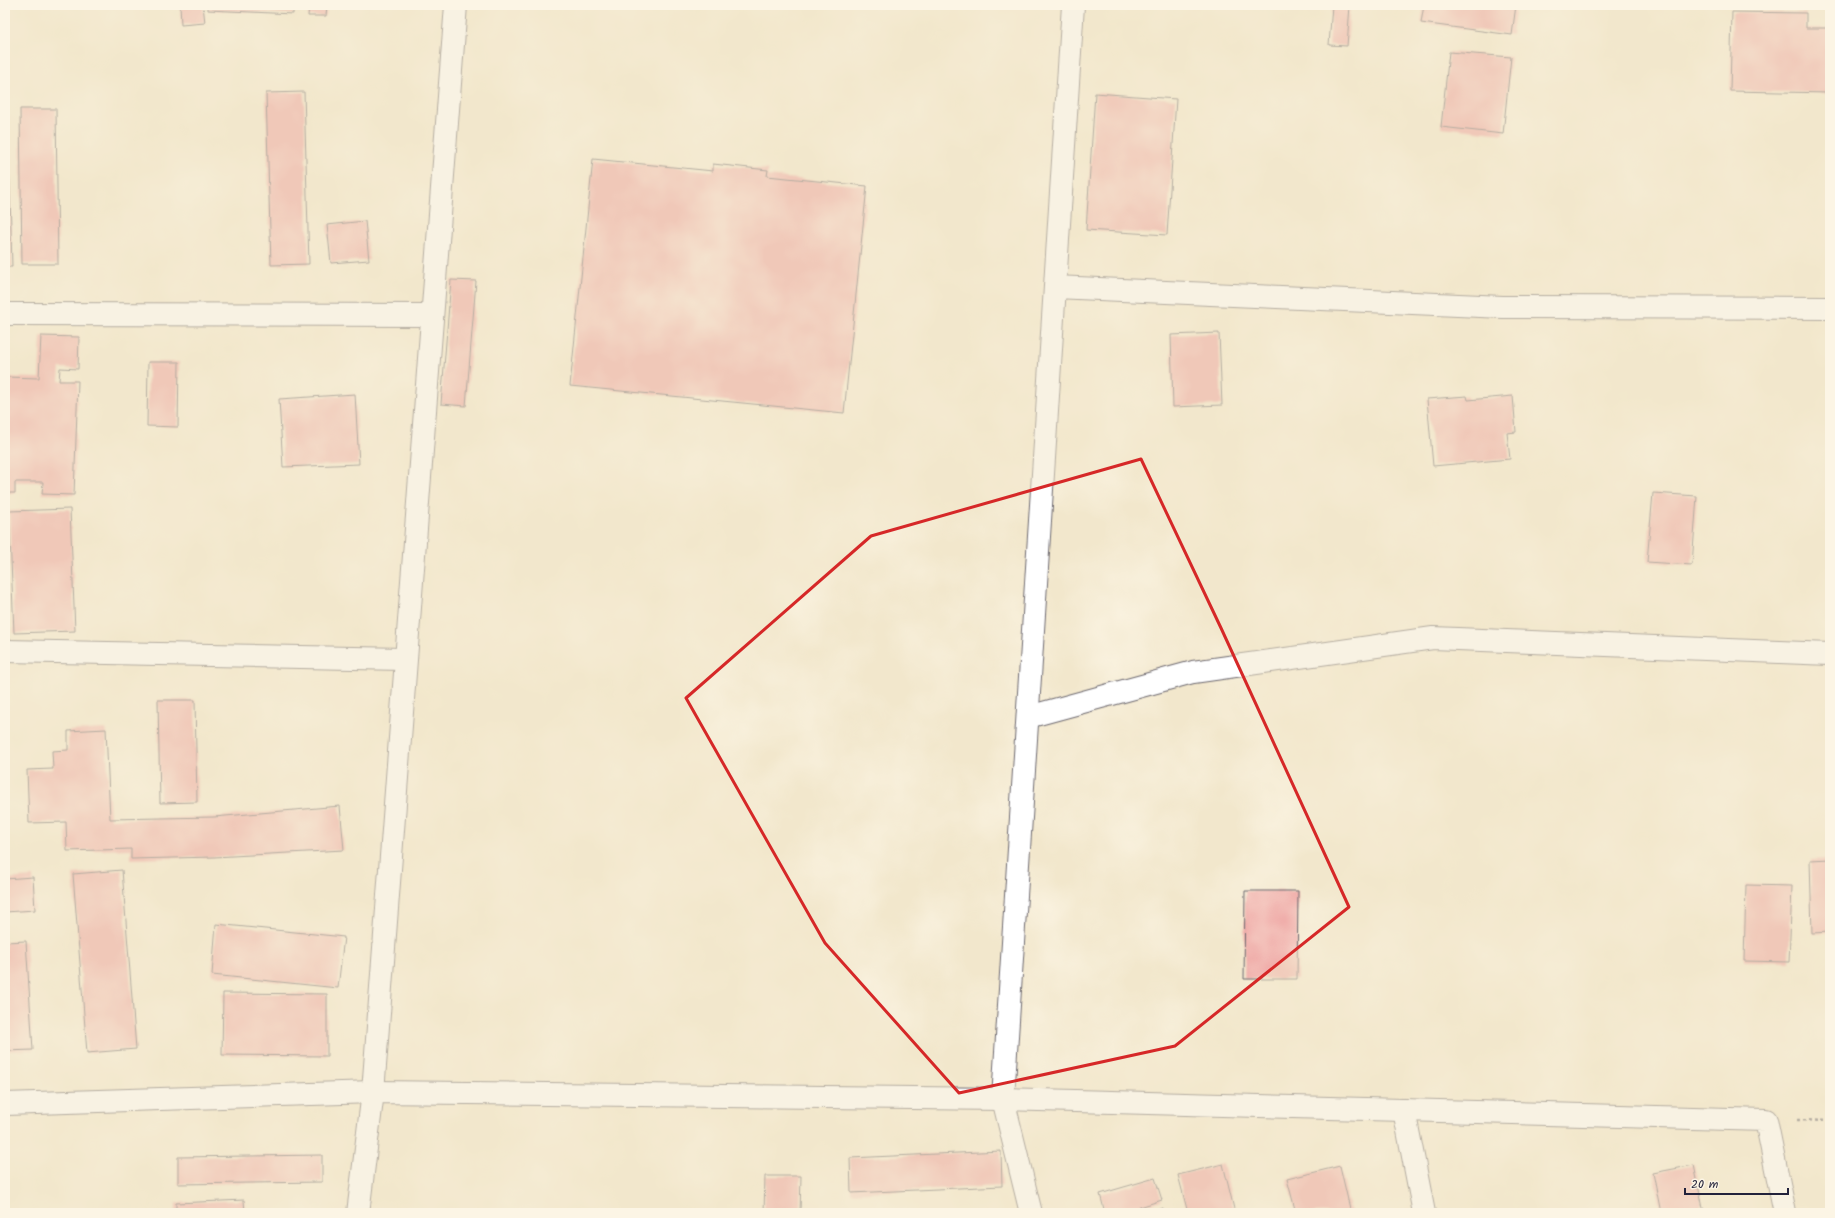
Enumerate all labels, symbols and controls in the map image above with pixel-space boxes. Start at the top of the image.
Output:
scale bar [1685,1170,1788,1196]
text: 20 m [1691,1175,1719,1194]

